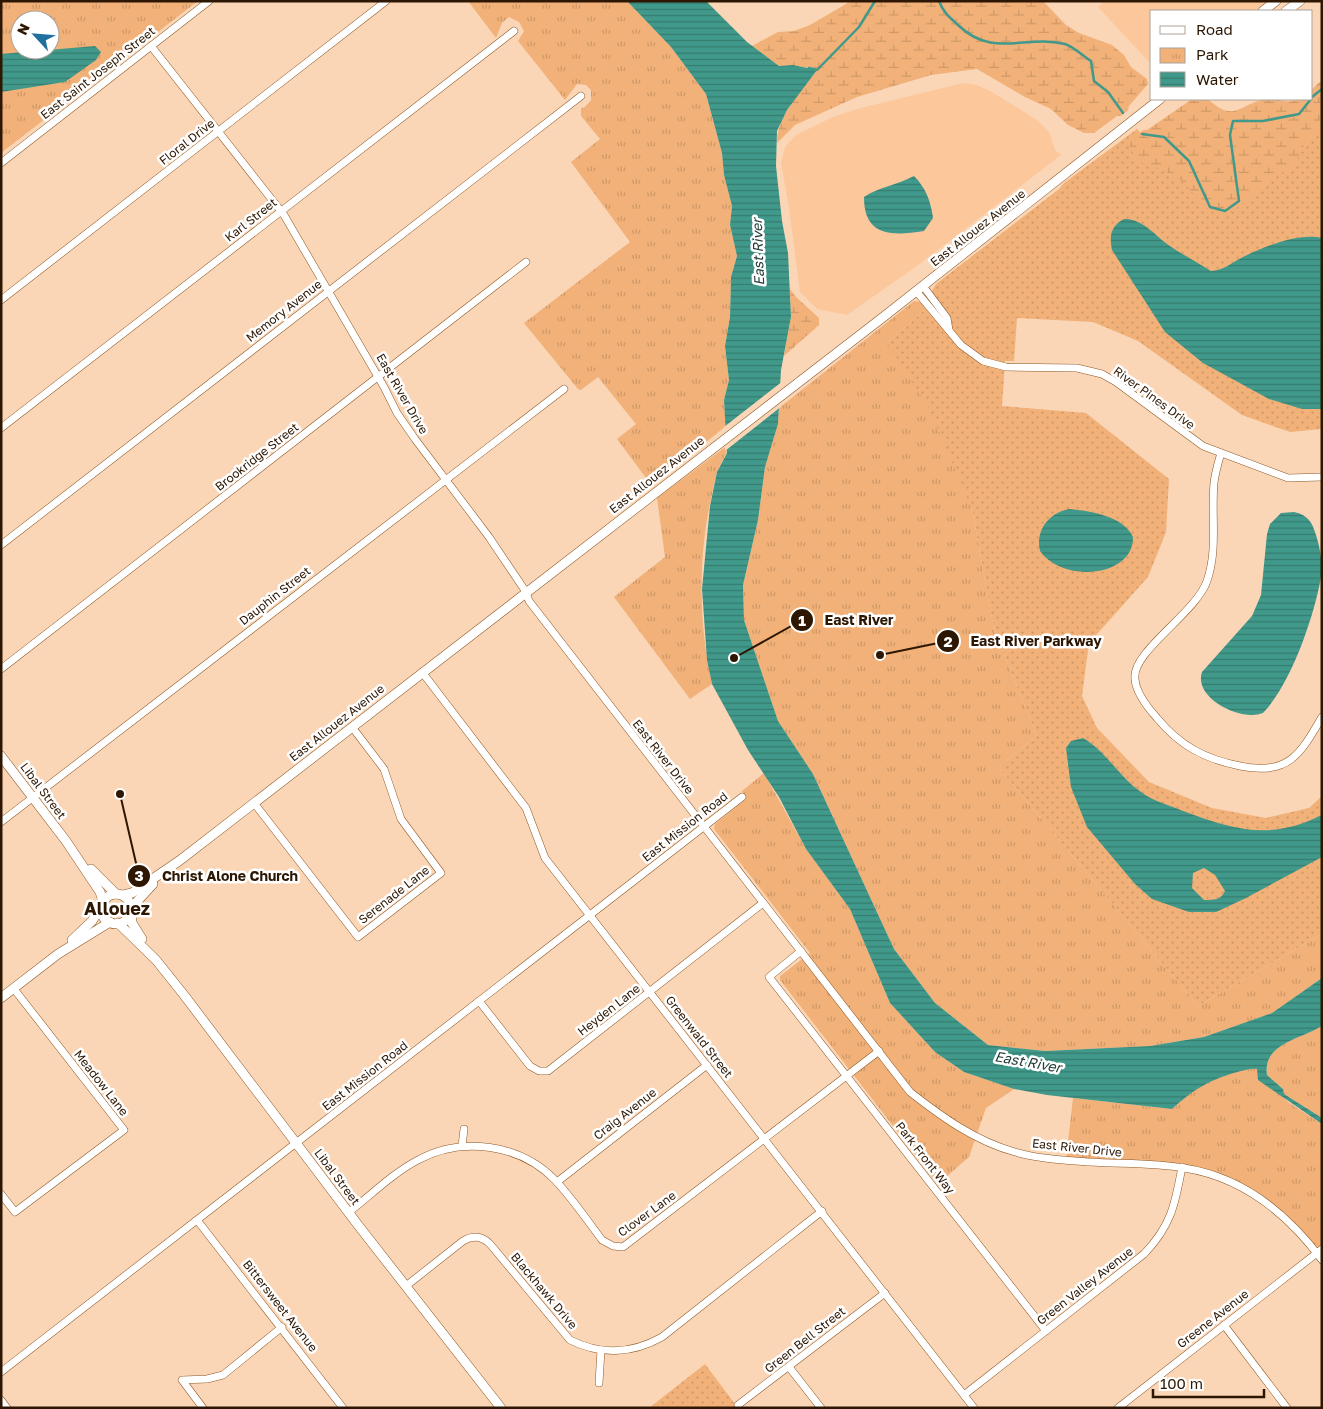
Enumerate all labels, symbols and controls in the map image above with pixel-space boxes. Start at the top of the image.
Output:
north arrow [10,10,60,60]
legend [1150,10,1313,100]
text: Road [1196,20,1233,38]
text: N [13,21,33,38]
street label: East Saint Joseph Street [37,23,158,122]
text: Park [1196,45,1229,63]
text: Water [1196,70,1239,88]
street label: Floral Drive [156,115,217,168]
street label: East Allouez Avenue [927,186,1028,269]
street label: Karl Street [222,194,280,245]
water label: East River [748,216,767,286]
street label: Memory Avenue [243,276,325,345]
street label: East River Drive [373,351,432,437]
street label: River Pines Drive [1111,363,1198,432]
street label: Brookridge Street [212,419,302,494]
street label: East Allouez Avenue [606,433,707,516]
street label: Dauphin Street [236,563,313,628]
callout: East River [790,606,904,635]
text: 1 [798,611,806,629]
text: East River [824,611,894,628]
callout: East River Parkway [936,627,1112,656]
text: 2 [943,632,953,650]
text: East River Parkway [970,632,1102,649]
street label: East Allouez Avenue [286,681,387,764]
street label: East River Drive [630,716,697,797]
street label: Libal Street [17,760,70,822]
street label: East Mission Road [639,788,731,865]
callout: Christ Alone Church [127,861,308,890]
street label: Serenade Lane [355,862,432,927]
text: 3 [134,866,144,884]
text: Christ Alone Church [162,867,298,884]
district label: Allouez [84,897,150,919]
street label: Heyden Lane [574,981,643,1039]
street label: Greenwald Street [663,993,736,1081]
street label: East Mission Road [319,1037,411,1114]
street label: Meadow Lane [71,1047,132,1119]
water label: East River [993,1047,1065,1076]
street label: Craig Avenue [590,1084,659,1143]
street label: Park Front Way [893,1119,958,1197]
street label: East River Drive [1031,1135,1123,1160]
street label: Libal Street [311,1146,364,1208]
street label: Clover Lane [615,1188,679,1240]
street label: Green Valley Avenue [1034,1243,1136,1328]
street label: Blackhawk Drive [508,1249,581,1332]
street label: Bittersweet Avenue [240,1257,321,1355]
street label: Greene Avenue [1174,1286,1251,1351]
street label: Green Bell Street [761,1303,848,1376]
scale bar [1153,1366,1264,1398]
text: 100 m [1160,1374,1203,1392]

